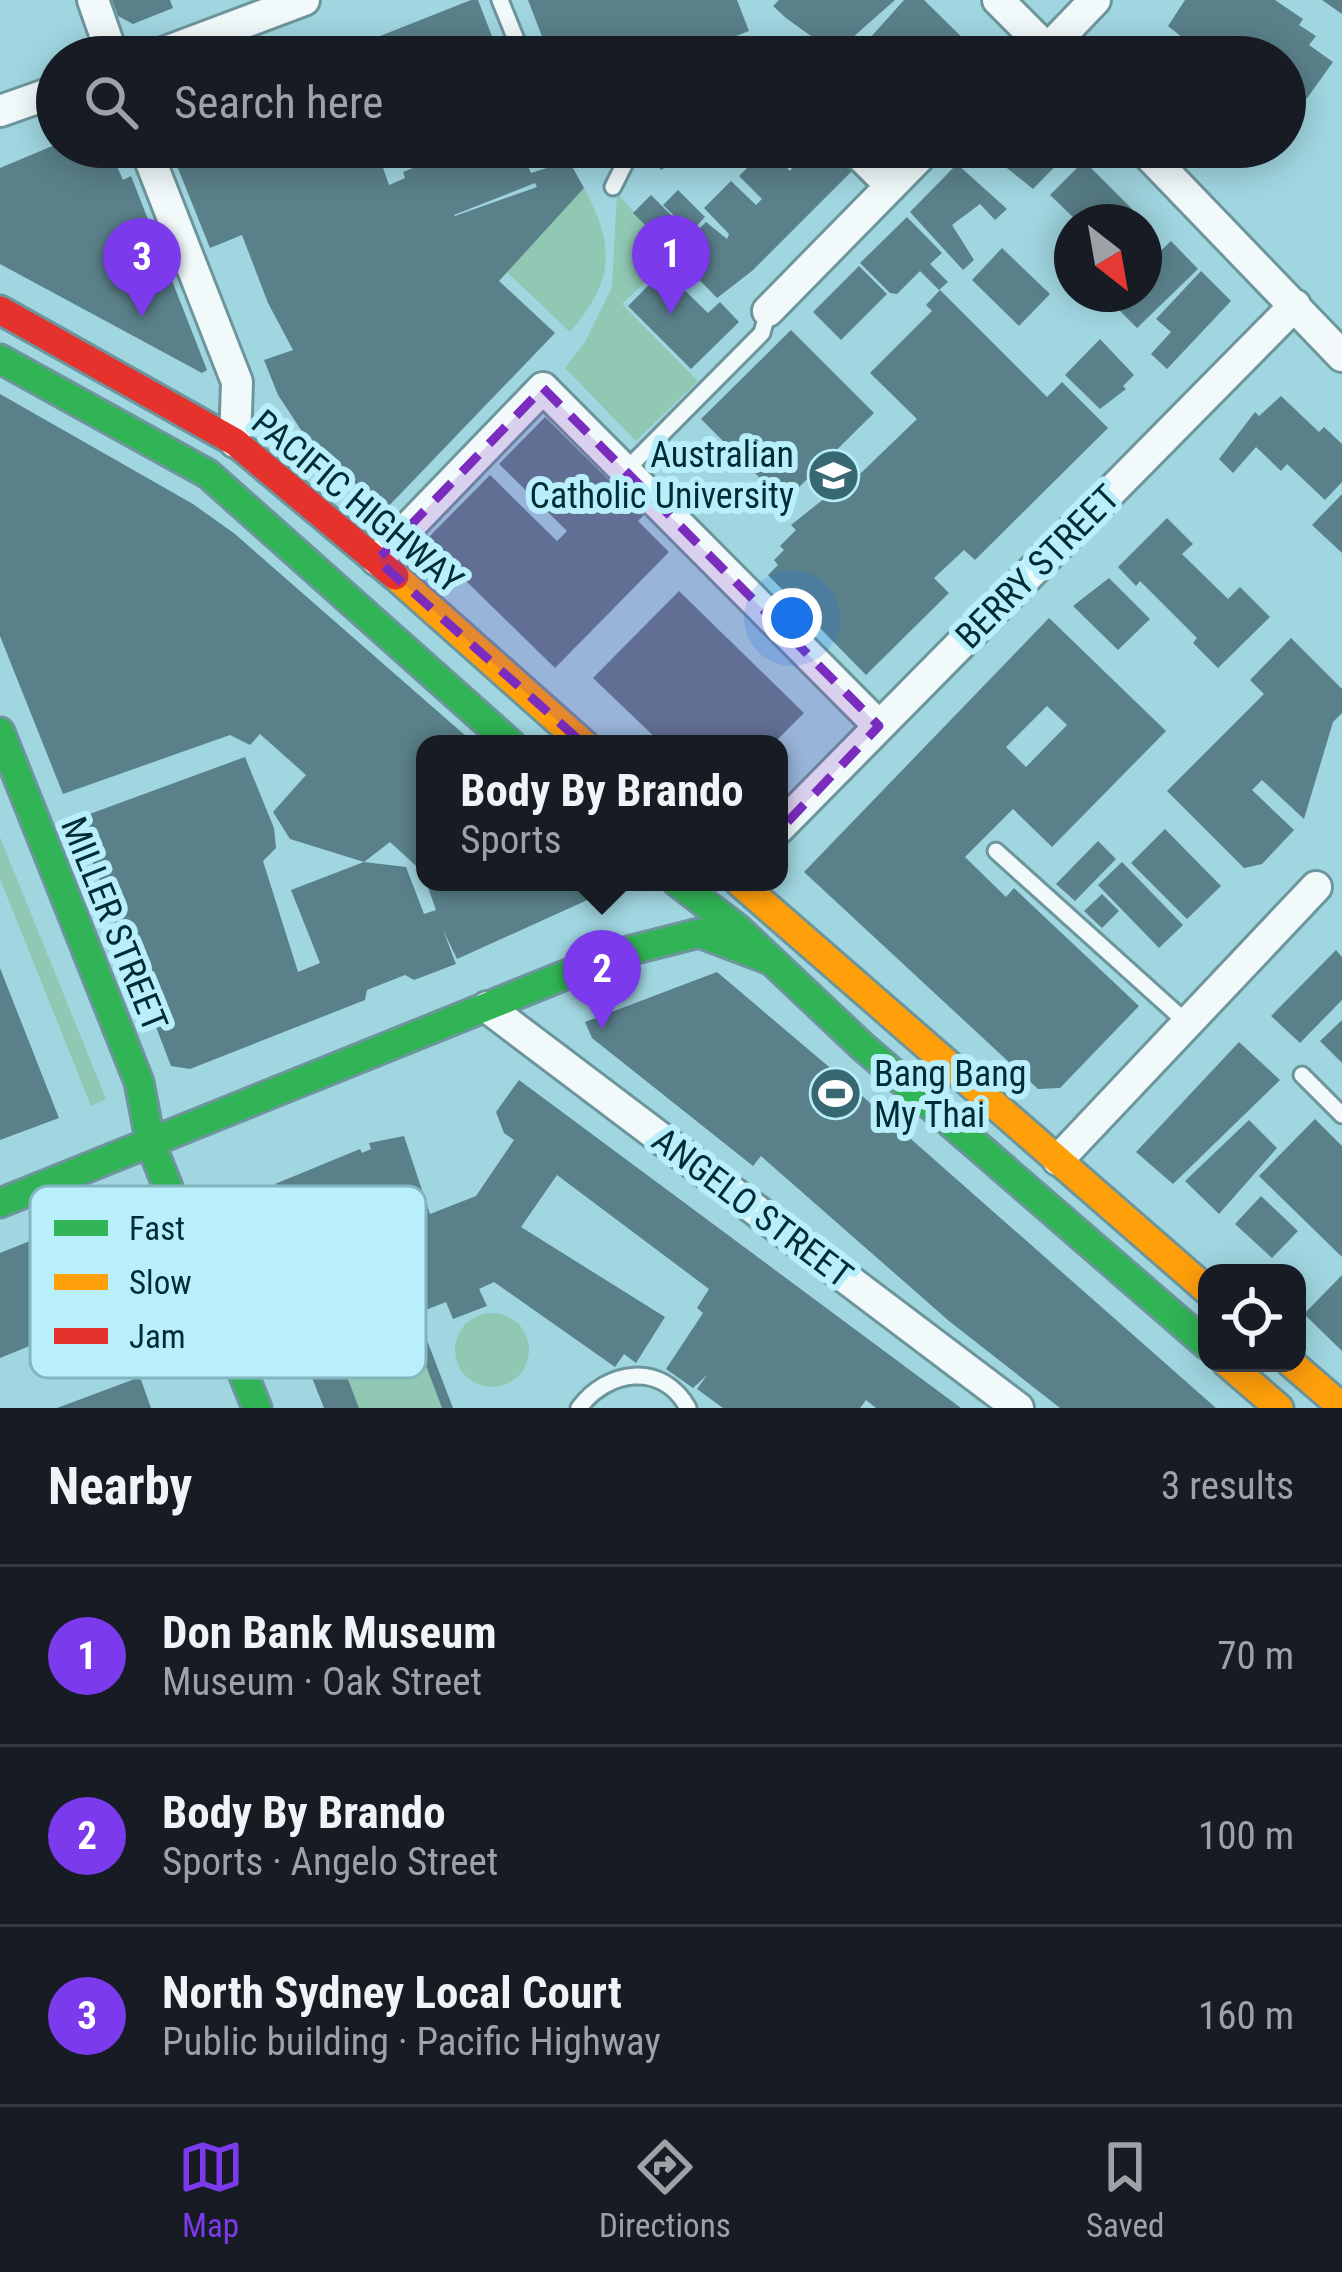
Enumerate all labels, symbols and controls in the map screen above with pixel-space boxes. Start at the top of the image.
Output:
search box [36,36,1306,168]
icon: search [78,69,144,135]
text: Search here [174,76,383,129]
north arrow [1054,204,1162,312]
pin: 1 [632,215,710,314]
pin: 3 [103,218,181,317]
street label: PACIFIC HIGHWAY [243,401,471,602]
place label: Australian Catholic University [530,434,794,517]
school or university icon: Australian Catholic University [805,447,861,503]
street label: BERRY STREET [947,476,1128,657]
your location [762,588,822,648]
popup [416,735,788,891]
text: Body By Brando [460,764,744,817]
street label: MILLER STREET [52,811,176,1038]
text: Sports [460,817,561,863]
pin: 2 [563,930,641,1029]
place label: Bang Bang My Thai [874,1053,1026,1136]
sports icon: Bang Bang My Thai [807,1066,863,1122]
street label: ANGELO STREET [644,1119,861,1297]
legend [30,1186,426,1378]
text: Fast [129,1209,185,1248]
text: Slow [129,1263,192,1302]
map controls [1198,1264,1306,1372]
button: locate [1198,1264,1306,1372]
text: Jam [129,1317,186,1356]
text: Nearby [48,1457,192,1516]
text: 3 results [1161,1463,1294,1509]
text: Don Bank Museum [162,1606,497,1659]
text: 1 [77,1633,97,1679]
text: 70 m [1217,1633,1294,1679]
text: Museum · Oak Street [162,1659,482,1705]
text: Body By Brando [162,1786,446,1839]
text: 2 [77,1813,97,1859]
text: 100 m [1198,1813,1294,1859]
text: Sports · Angelo Street [162,1839,498,1885]
text: North Sydney Local Court [162,1966,622,2019]
text: 3 [77,1993,97,2039]
text: 160 m [1198,1993,1294,2039]
text: Public building · Pacific Highway [162,2019,661,2065]
tab: Map [178,2134,244,2245]
tab: Directions [599,2134,731,2245]
tab: Saved [1086,2134,1164,2245]

